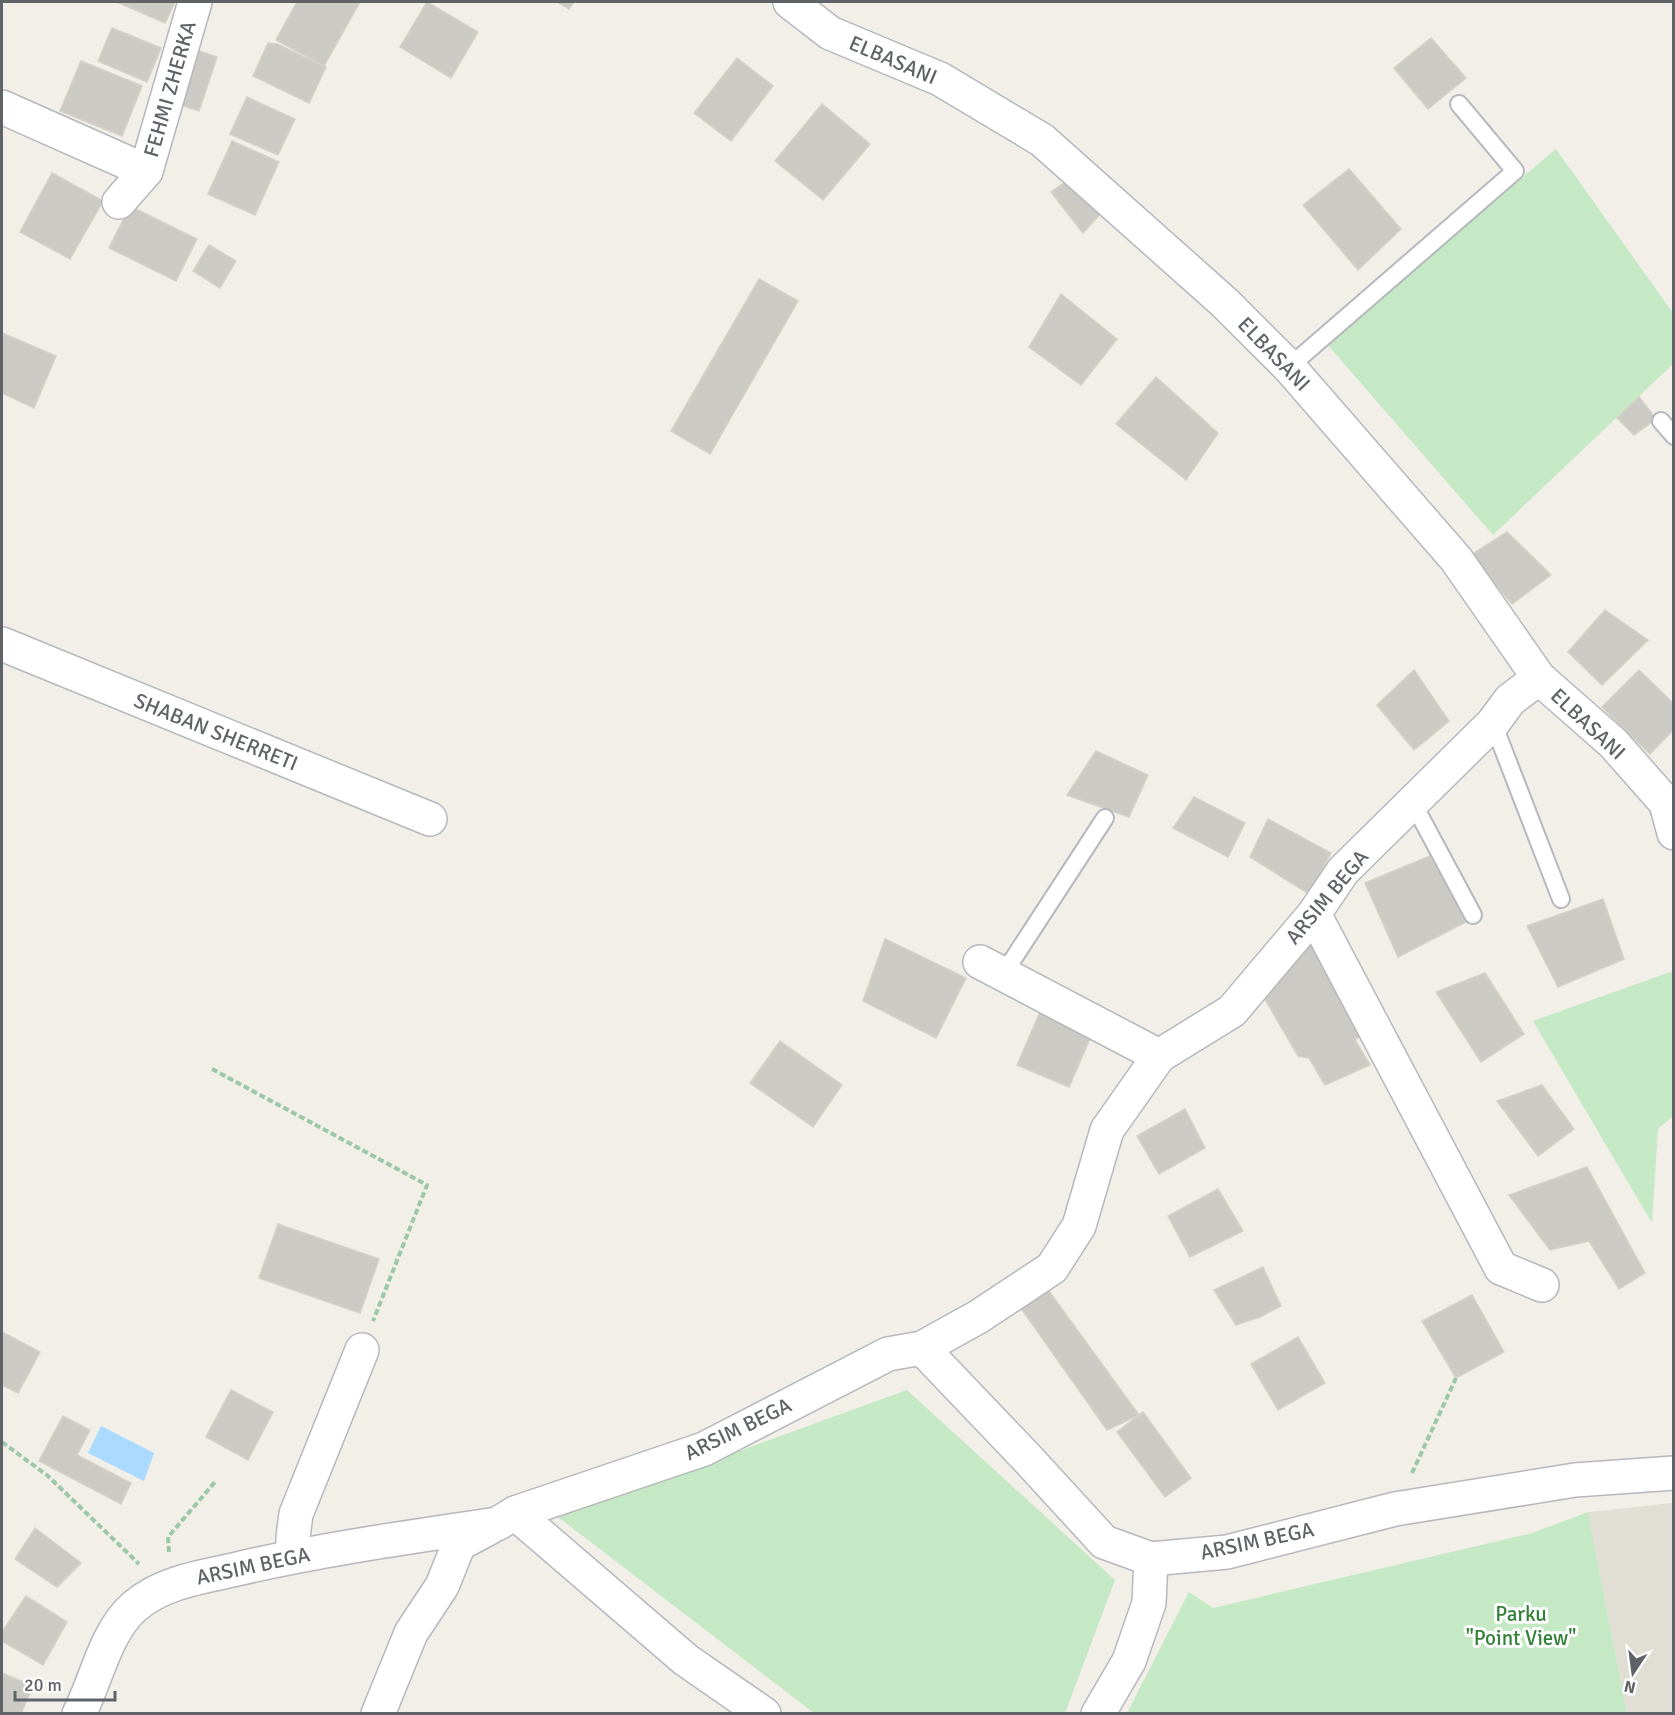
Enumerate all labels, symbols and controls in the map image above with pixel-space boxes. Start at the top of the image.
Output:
street label: FEHMI ZHERKA [138,18,202,160]
street label: ELBASANI [845,30,941,90]
street label: ELBASANI [1232,311,1316,397]
street label: ELBASANI [1545,683,1631,765]
street label: SHABAN SHERRETI [130,687,302,777]
street label: ARSIM BEGA [1280,844,1374,950]
street label: ARSIM BEGA [680,1392,796,1466]
street label: ARSIM BEGA [1198,1516,1316,1566]
street label: ARSIM BEGA [194,1541,312,1591]
park label: Parku "Point View" [1466,1601,1576,1651]
north arrow [1603,1643,1663,1703]
scale bar [15,1664,116,1702]
text: 20 m [24,1674,62,1696]
text: N [1622,1676,1638,1698]

